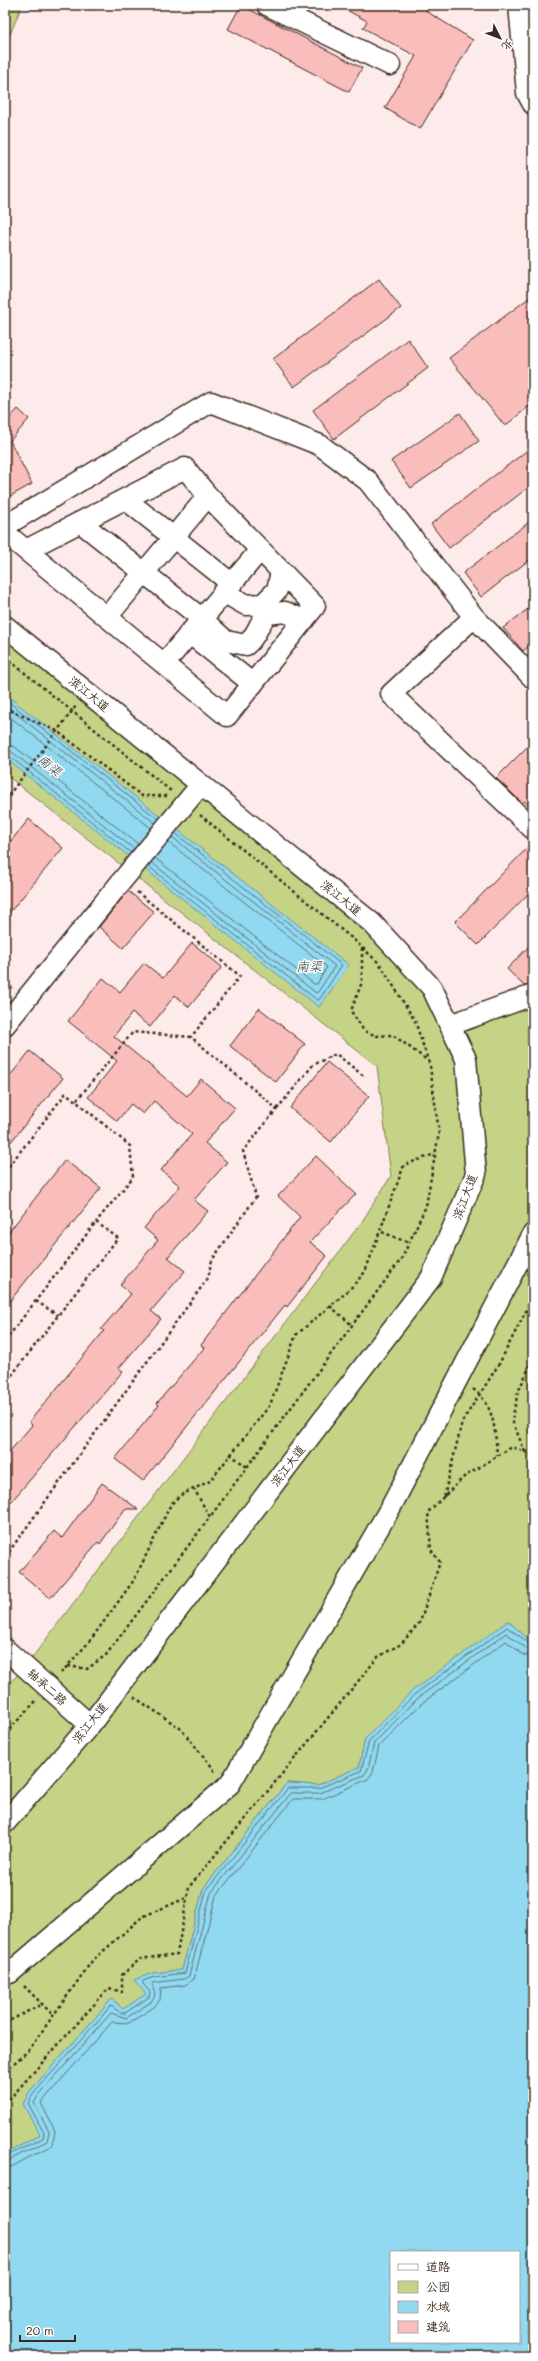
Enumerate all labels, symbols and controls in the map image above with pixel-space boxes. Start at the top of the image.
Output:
north arrow [480,18,520,58]
text: 北 [499,36,517,54]
street label: 滨江大道 [66,672,113,715]
water label: 南渠 [35,750,67,780]
street label: 滨江大道 [318,876,365,919]
water label: 南渠 [296,957,323,974]
street label: 滨江大道 [448,1171,480,1222]
street label: 滨江大道 [266,1441,308,1489]
street label: 轴承二路 [24,1664,71,1708]
street label: 滨江大道 [68,1699,111,1746]
legend [390,2251,520,2343]
text: 道路 [426,2258,450,2274]
text: 公园 [426,2278,450,2294]
text: 水域 [426,2298,450,2314]
scale bar [20,2317,75,2343]
text: 建筑 [426,2318,450,2334]
text: 20 m [26,2322,54,2338]

